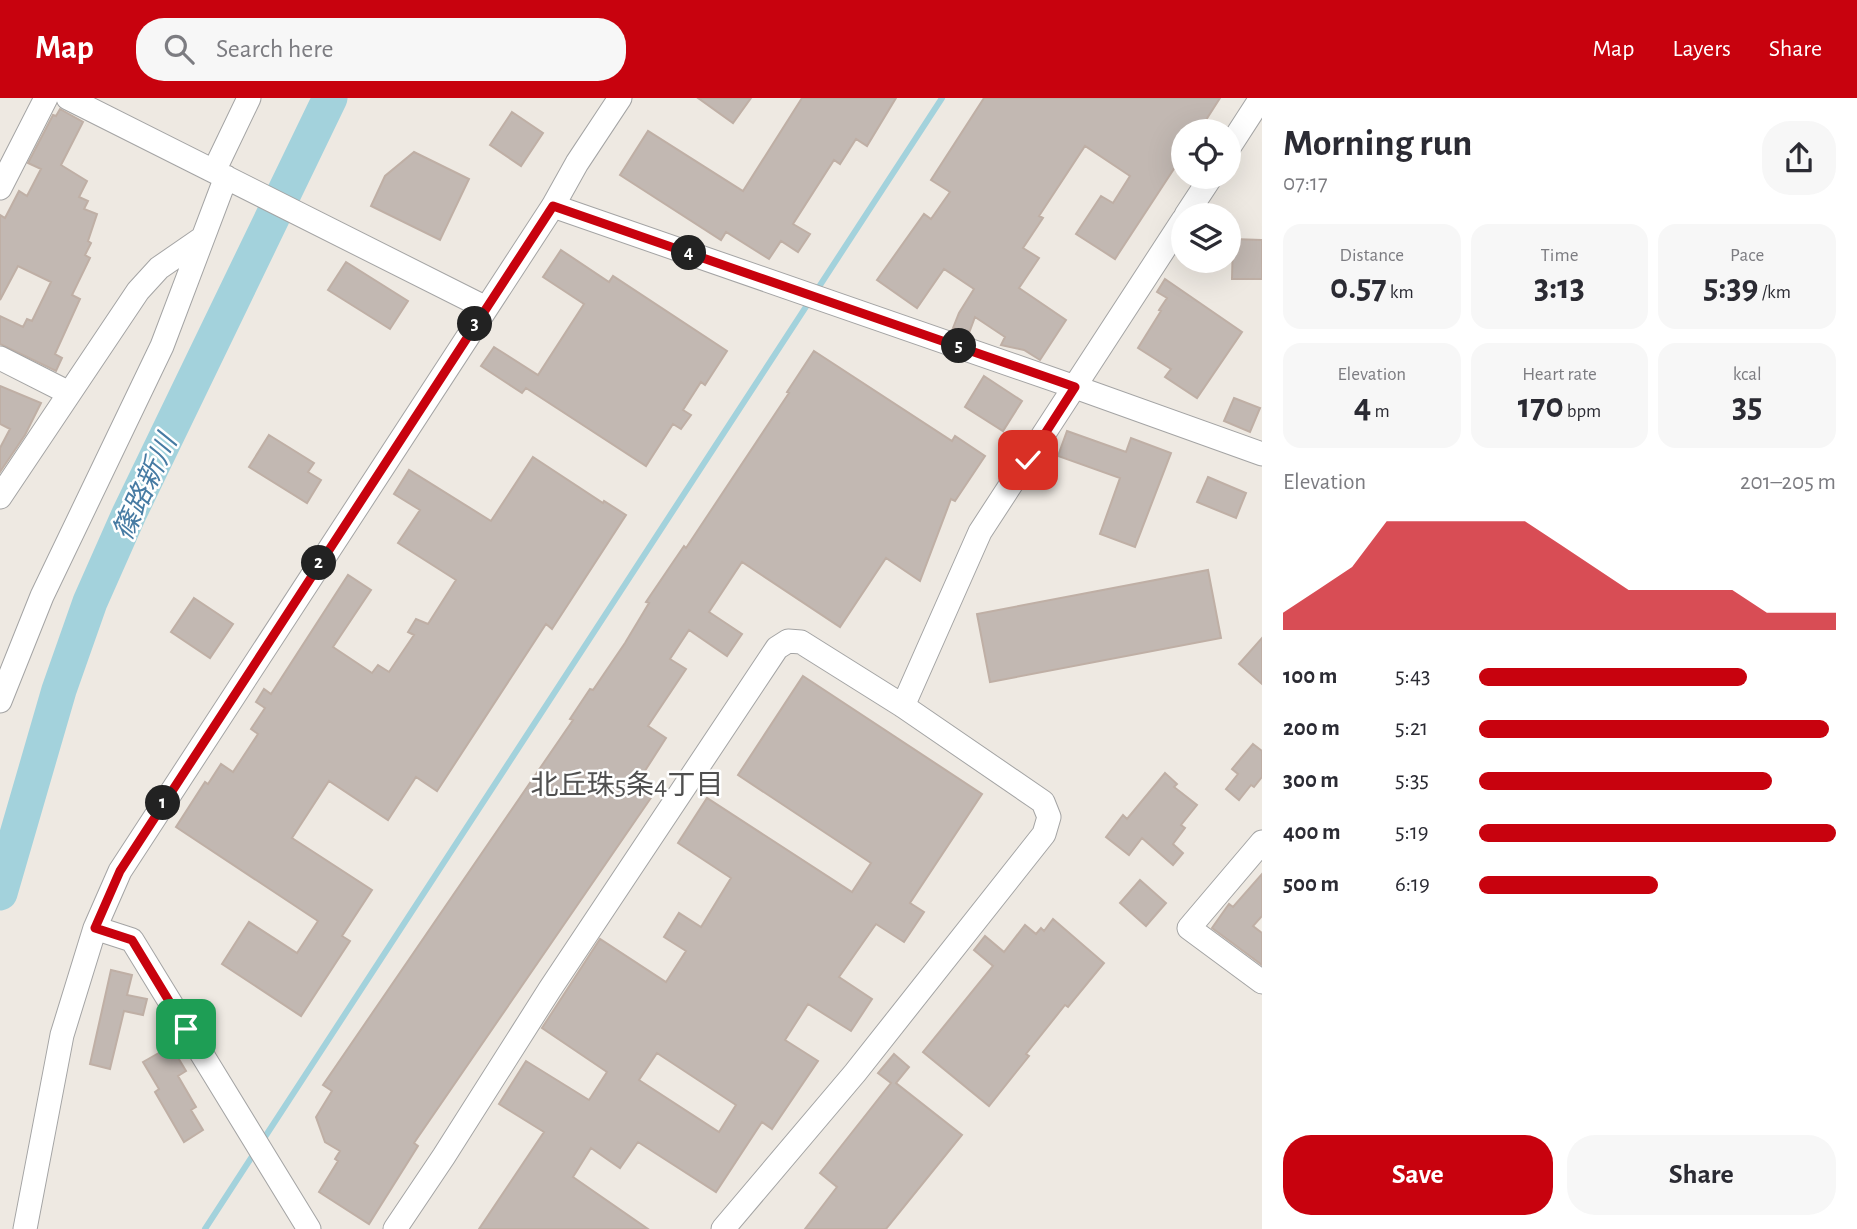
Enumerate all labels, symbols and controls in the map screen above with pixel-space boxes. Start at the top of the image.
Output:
search box [136,18,626,81]
icon: search [160,30,198,68]
text: Map [35,32,94,65]
text: Search here [216,36,334,62]
text: Map [1592,37,1634,61]
text: Layers [1672,37,1731,61]
text: Share [1769,37,1822,61]
map controls [1171,119,1241,273]
button: locate [1171,119,1241,189]
button: share [1762,121,1836,195]
text: Morning run [1283,125,1472,163]
text: 07:17 [1283,172,1328,195]
button: layers [1171,203,1241,273]
pin: 4 [672,236,706,270]
text: 4 [684,243,693,262]
text: Distance [1340,246,1404,265]
text: Time [1541,246,1578,265]
text: Pace [1730,246,1764,265]
text: 0.57 [1330,270,1387,305]
text: 3:13 [1534,270,1585,305]
text: 5:39 [1703,270,1759,305]
text: km [1387,283,1414,302]
text: /km [1759,283,1791,302]
pin: 3 [458,306,492,342]
text: 3 [470,314,479,333]
pin: 5 [942,328,976,364]
text: 5 [954,336,963,355]
text: Elevation [1337,365,1406,384]
text: Heart rate [1522,365,1597,384]
text: kcal [1733,365,1762,384]
text: 4 [1354,389,1371,424]
text: 170 [1518,389,1564,424]
text: 35 [1732,389,1762,424]
text: m [1371,402,1390,421]
text: bpm [1564,402,1601,421]
water label: 篠路新川 [108,428,183,545]
pin [998,430,1058,490]
icon: check [1009,441,1047,479]
text: Elevation [1283,471,1366,494]
text: 201–205 m [1740,471,1836,494]
pin: 2 [302,546,336,580]
text: 2 [314,553,323,572]
text: 100 m [1283,665,1337,688]
text: 5:43 [1395,665,1430,688]
text: 200 m [1283,717,1340,740]
text: 5:21 [1395,717,1428,740]
text: 300 m [1283,769,1339,792]
text: 5:35 [1395,769,1429,792]
district label: 北丘珠5条4丁目 [530,770,724,800]
pin: 1 [146,786,180,820]
text: 1 [159,793,166,812]
text: 400 m [1283,821,1341,844]
text: 5:19 [1395,821,1429,844]
text: 500 m [1283,873,1339,896]
text: 6:19 [1395,873,1430,896]
pin [156,999,216,1059]
icon: arrive [167,1010,205,1048]
button: Save [1283,1135,1553,1215]
button: Share [1567,1135,1836,1215]

